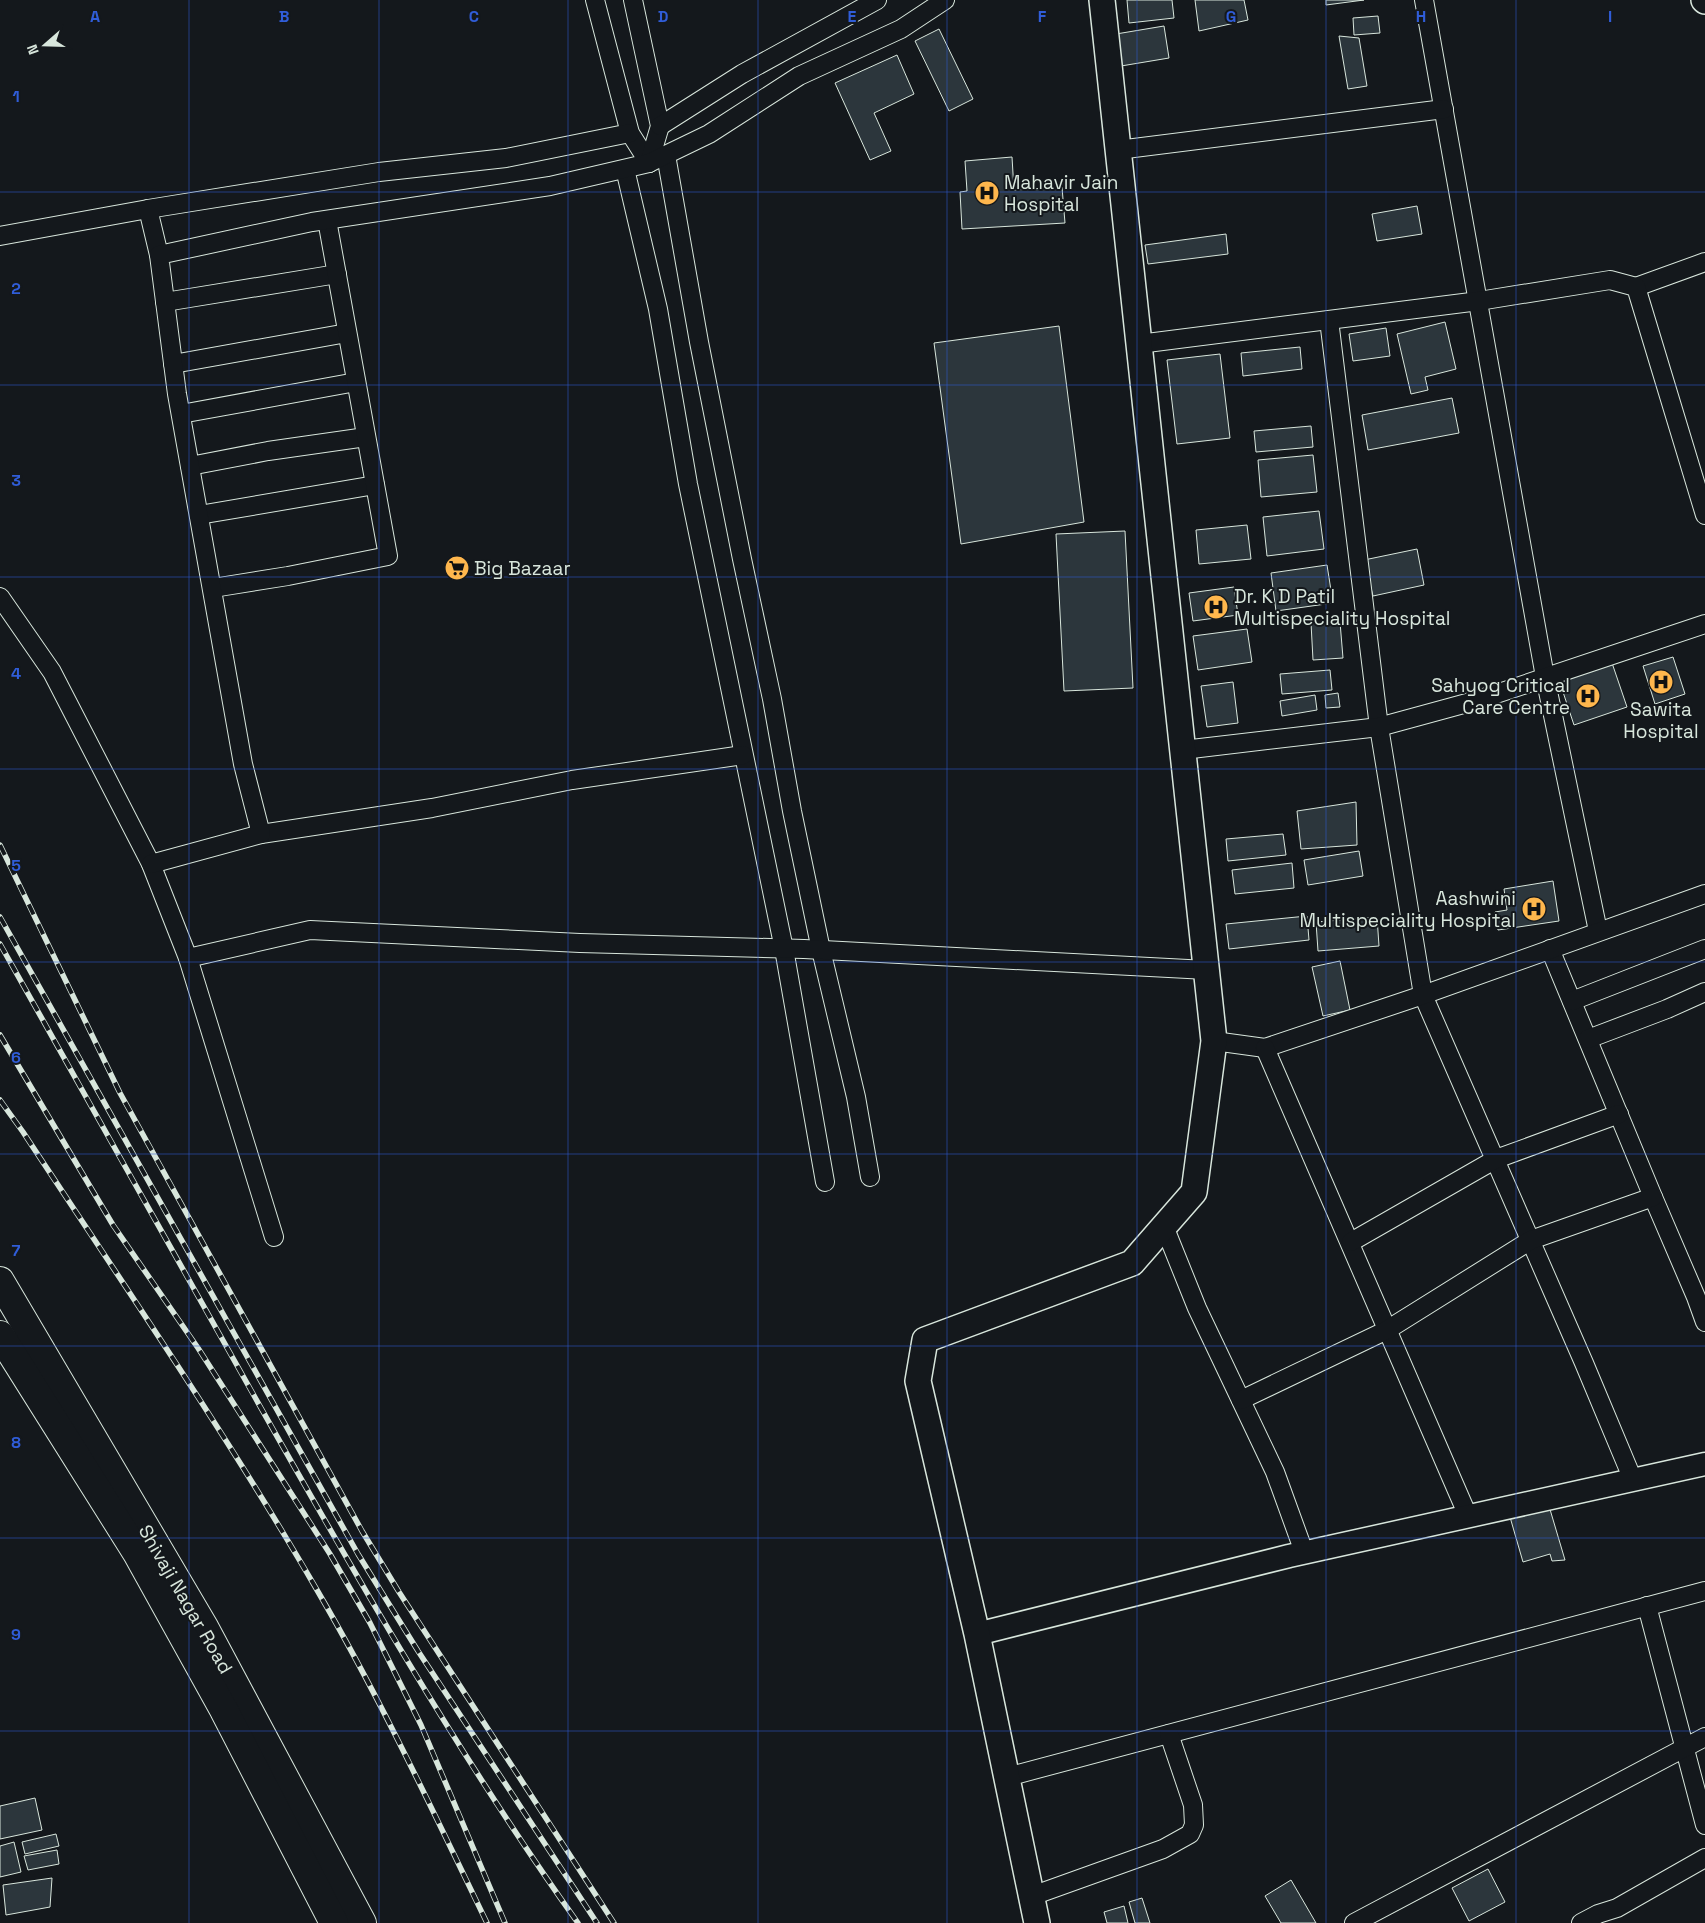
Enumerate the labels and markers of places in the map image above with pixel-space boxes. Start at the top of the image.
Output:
place label: Mahavir Jain Hospital [1004,170,1118,217]
hospital icon: Mahavir Jain Hospital [974,180,1000,206]
supermarket icon: Big Bazaar [444,555,470,581]
place label: Big Bazaar [474,556,571,581]
place label: Dr. K D Patil Multispeciality Hospital [1234,584,1451,631]
hospital icon: Dr. K D Patil Multispeciality Hospital [1203,594,1229,620]
hospital icon: Sawita Hospital [1648,669,1674,695]
place label: Sahyog Critical Care Centre [1431,673,1570,720]
hospital icon: Sahyog Critical Care Centre [1575,683,1601,709]
place label: Sawita Hospital [1623,697,1699,744]
place label: Aashwini Multispeciality Hospital [1300,886,1516,933]
hospital icon: Aashwini Multispeciality Hospital [1521,896,1547,922]

